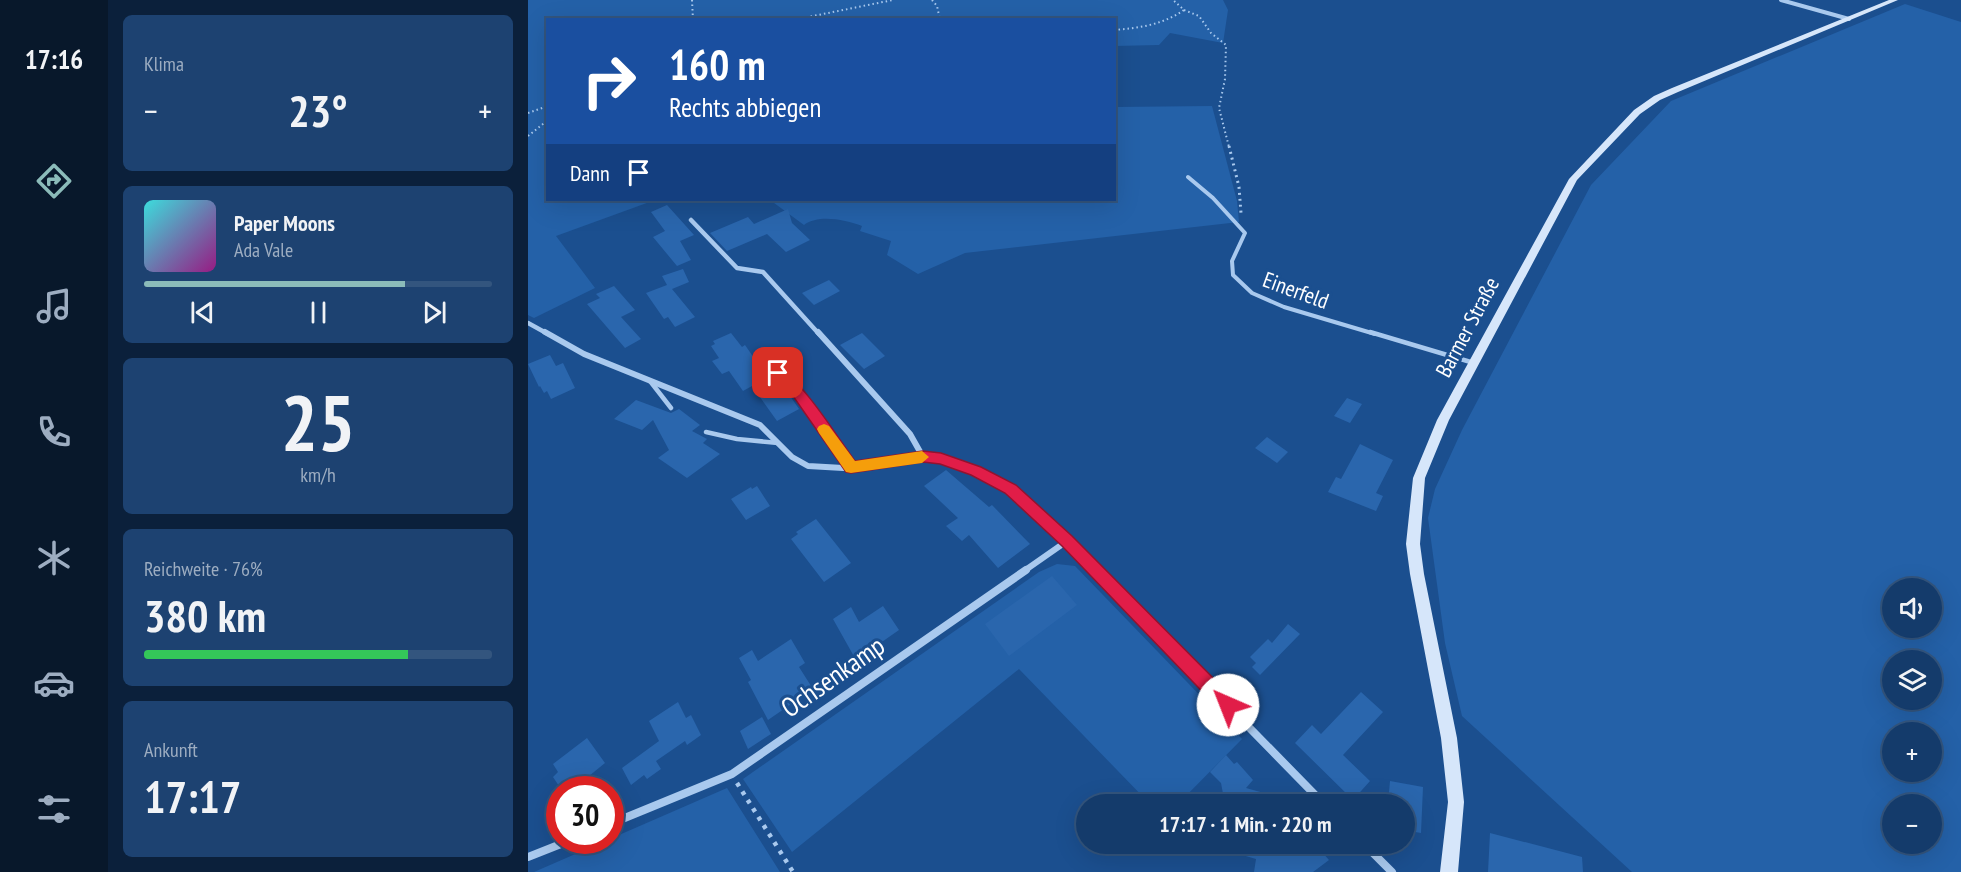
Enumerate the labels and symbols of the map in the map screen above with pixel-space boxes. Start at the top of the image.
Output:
street label: Einerfeld [1259,265,1333,315]
street label: Barmer Straße [1429,272,1505,382]
pin [752,347,803,398]
street label: Ochsenkamp [774,628,891,724]
position arrow [1196,673,1260,737]
speed limit sign: 30 [546,776,624,854]

